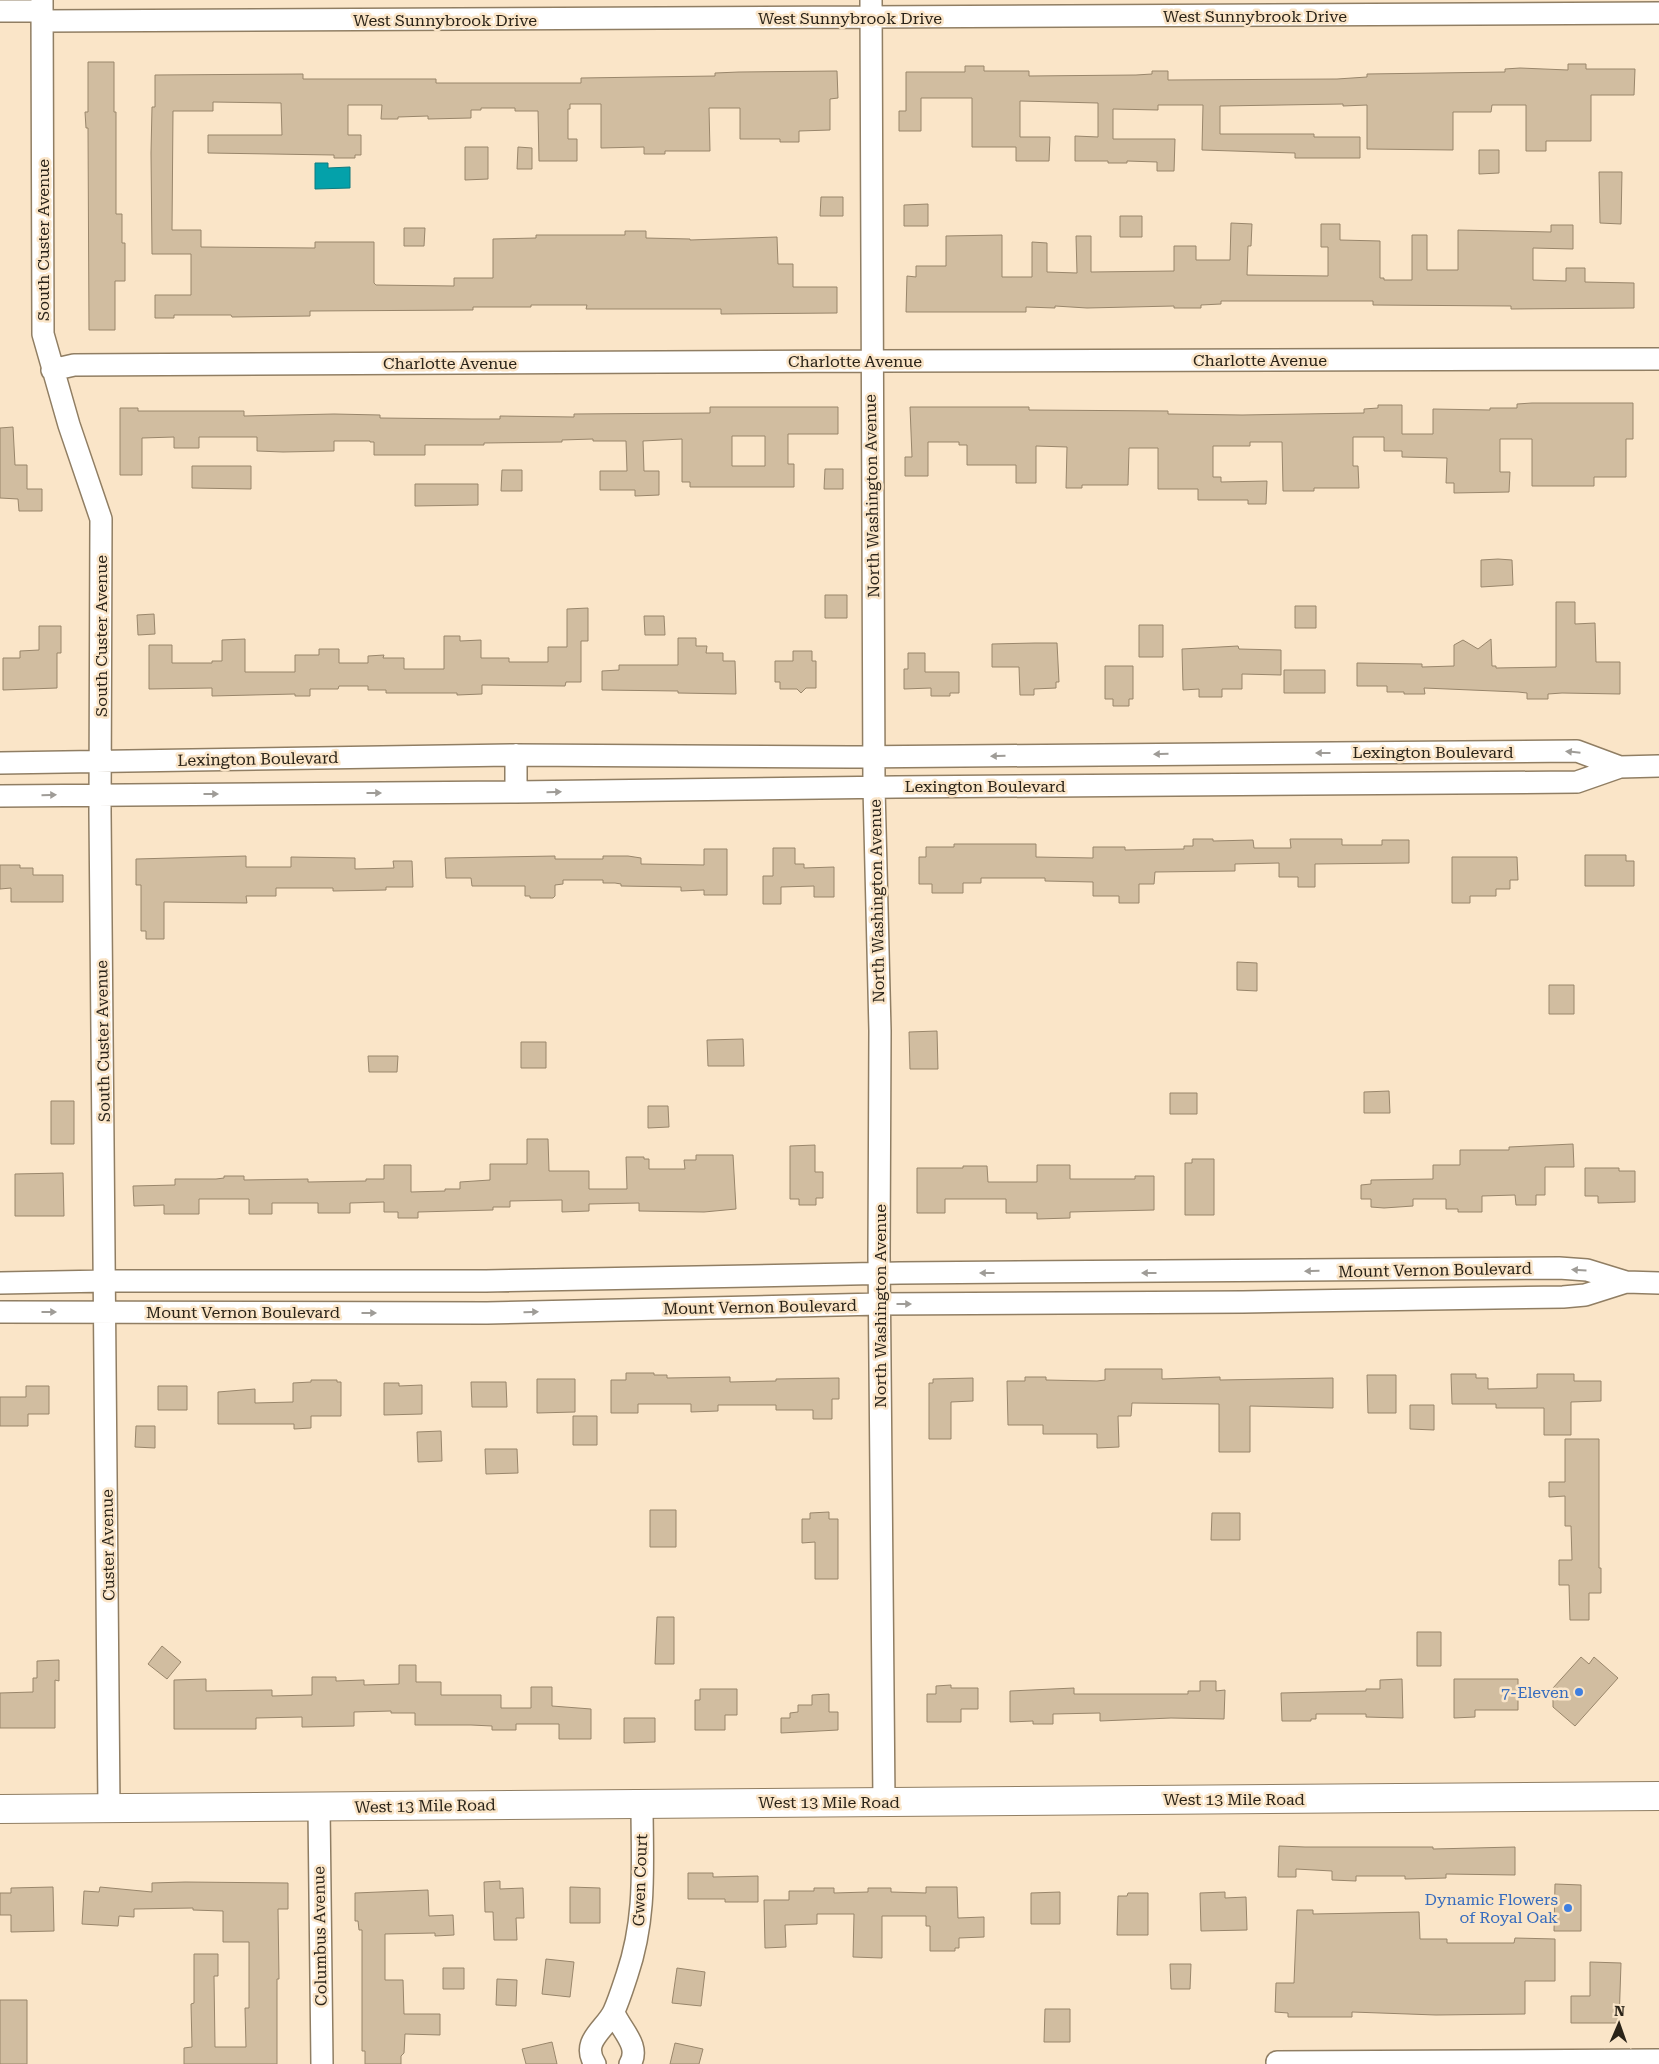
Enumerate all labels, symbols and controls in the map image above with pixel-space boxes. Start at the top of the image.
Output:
street label: West Sunnybrook Drive [1163,7,1347,26]
street label: West Sunnybrook Drive [758,9,942,28]
street label: West Sunnybrook Drive [353,11,537,30]
street label: South Custer Avenue [34,159,53,321]
street label: Charlotte Avenue [1193,351,1327,370]
street label: Charlotte Avenue [788,352,922,371]
street label: Charlotte Avenue [383,354,517,373]
street label: North Washington Avenue [861,394,883,598]
street label: South Custer Avenue [92,555,111,717]
street label: Lexington Boulevard [1352,743,1514,762]
street label: Lexington Boulevard [177,748,339,770]
one-way arrow [1565,748,1581,756]
one-way arrow [1315,749,1331,757]
one-way arrow [1153,750,1169,758]
one-way arrow [990,752,1006,760]
street label: Lexington Boulevard [904,777,1066,796]
one-way arrow [546,788,562,796]
one-way arrow [366,789,382,797]
one-way arrow [203,790,219,798]
one-way arrow [41,791,57,799]
street label: North Washington Avenue [866,799,888,1003]
street label: South Custer Avenue [92,960,114,1122]
street label: North Washington Avenue [871,1204,890,1408]
street label: Mount Vernon Boulevard [1338,1259,1532,1281]
one-way arrow [1571,1265,1587,1273]
one-way arrow [1303,1267,1319,1275]
one-way arrow [978,1269,994,1277]
one-way arrow [1141,1269,1157,1277]
street label: Mount Vernon Boulevard [663,1296,857,1318]
one-way arrow [896,1300,912,1308]
street label: Mount Vernon Boulevard [146,1303,340,1322]
one-way arrow [41,1308,57,1316]
one-way arrow [523,1308,539,1316]
one-way arrow [361,1309,377,1317]
street label: Custer Avenue [98,1489,118,1601]
place label: 7-Eleven [1501,1683,1569,1702]
marker: 7-Eleven [1573,1686,1585,1698]
street label: West 13 Mile Road [1163,1790,1305,1809]
street label: West 13 Mile Road [758,1793,900,1812]
street label: West 13 Mile Road [354,1795,496,1817]
street label: Gwen Court [629,1833,651,1927]
street label: Columbus Avenue [309,1866,331,2006]
place label: Dynamic Flowers of Royal Oak [1424,1890,1558,1927]
marker: Dynamic Flowers of Royal Oak [1562,1902,1574,1914]
north arrow [1594,1999,1644,2049]
text: N [1614,2003,1625,2019]

